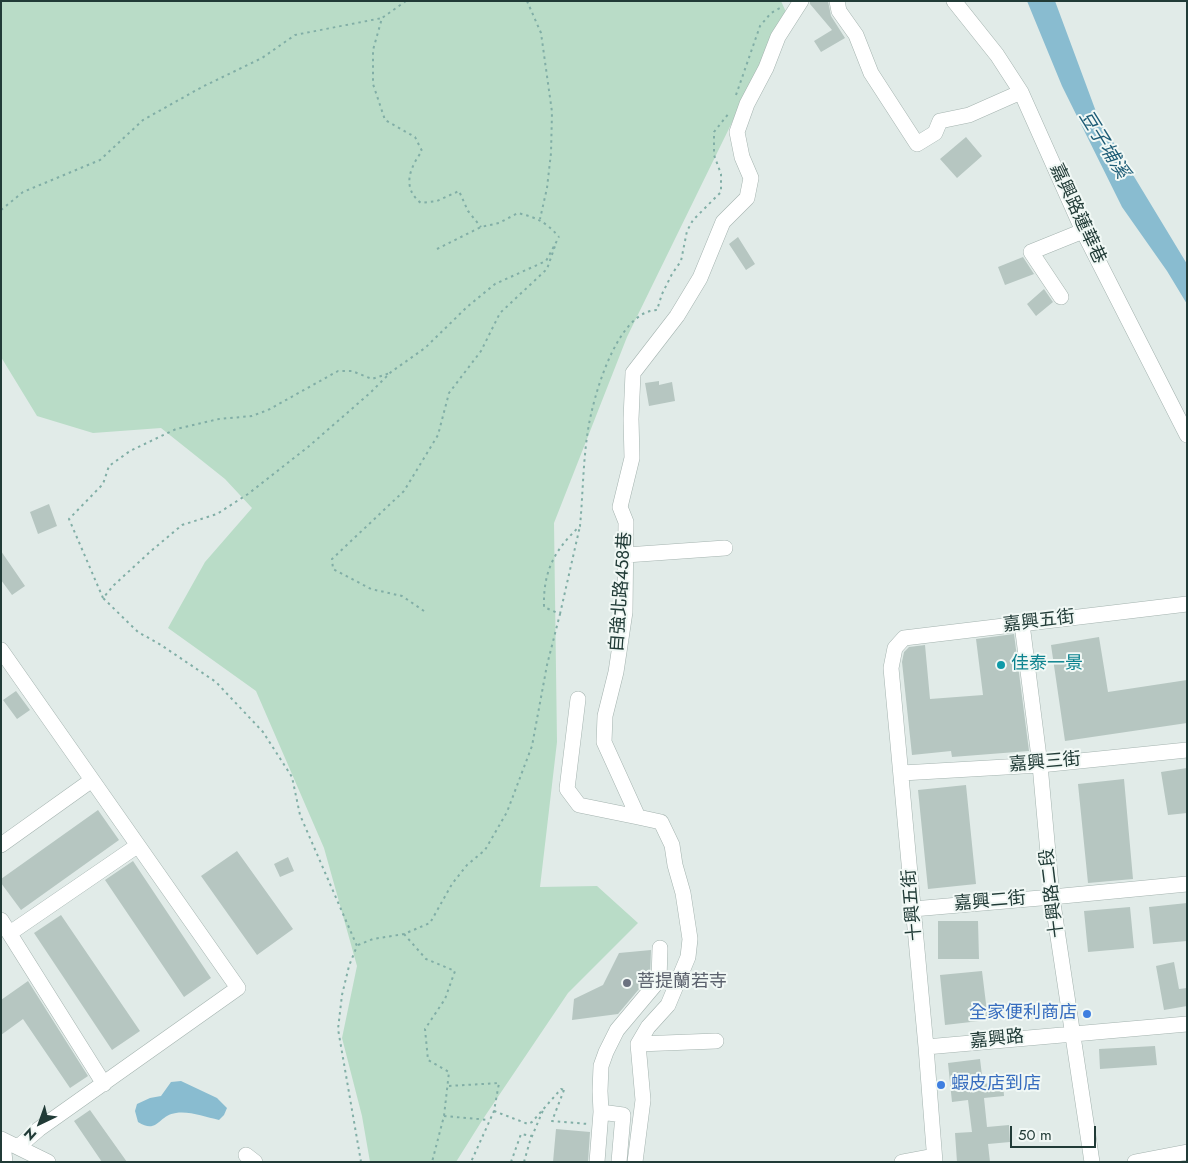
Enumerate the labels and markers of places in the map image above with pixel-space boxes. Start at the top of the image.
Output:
place label: 佳泰一景 [1011,654,1083,676]
marker: 佳泰一景 [995,659,1007,671]
place label: 菩提蘭若寺 [637,972,727,994]
marker: 菩提蘭若寺 [621,977,633,989]
place label: 全家便利商店 [969,1003,1077,1025]
marker: 全家便利商店 [1081,1008,1093,1020]
place label: 蝦皮店到店 [951,1074,1041,1096]
marker: 蝦皮店到店 [935,1079,947,1091]

